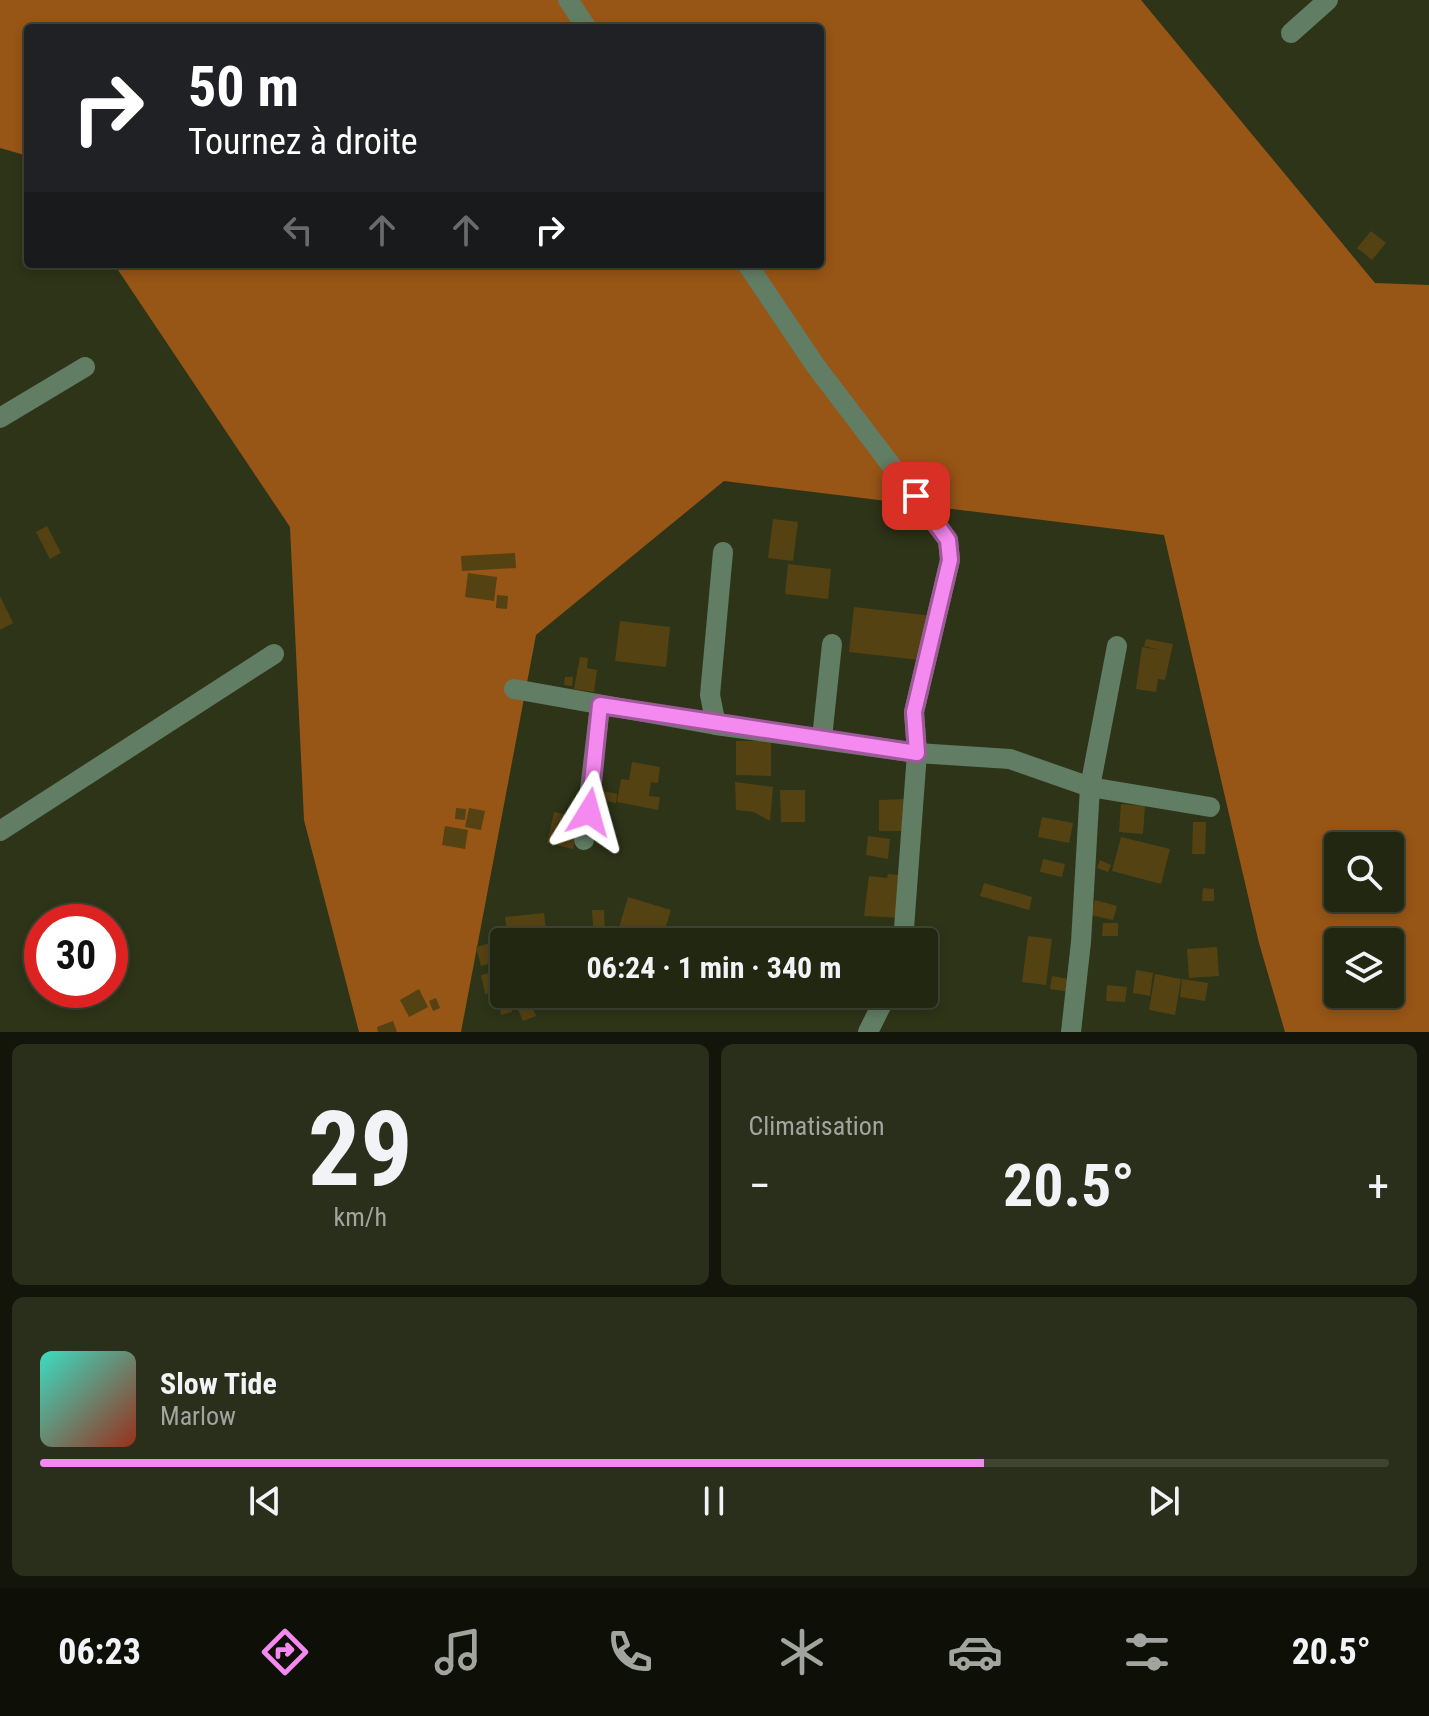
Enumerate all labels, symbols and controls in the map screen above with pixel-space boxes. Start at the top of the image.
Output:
text: 50 m [188,54,299,120]
icon: right [56,56,160,160]
text: Tournez à droite [188,121,418,163]
icon: left [276,208,320,252]
icon: ahead [360,208,404,252]
icon: ahead [444,208,488,252]
icon: right [528,208,572,252]
pin [882,462,950,530]
icon: arrive [894,474,938,518]
position arrow [547,770,631,854]
map controls [1324,832,1404,1008]
button: search [1324,832,1404,912]
speed limit sign: 30 [24,904,128,1008]
button: layers [1324,928,1404,1008]
text: 06:24 · 1 min · 340 m [587,950,841,985]
text: 29 [308,1089,413,1210]
text: Climatisation [749,1111,884,1141]
text: 20.5° [1003,1150,1135,1221]
text: − [749,1160,771,1212]
text: + [1367,1160,1389,1212]
text: km/h [334,1202,387,1232]
text: Slow Tide [160,1366,277,1401]
text: Marlow [160,1401,236,1431]
icon: previous [243,1479,287,1523]
icon: pause [692,1479,736,1523]
icon: next [1142,1479,1186,1523]
icon: directions [257,1624,313,1680]
icon: music [430,1624,486,1680]
icon: phone [602,1624,658,1680]
icon: climate [774,1624,830,1680]
icon: car [947,1624,1003,1680]
icon: filters [1119,1624,1175,1680]
text: 06:23 [58,1631,141,1673]
text: 20.5° [1292,1631,1371,1673]

